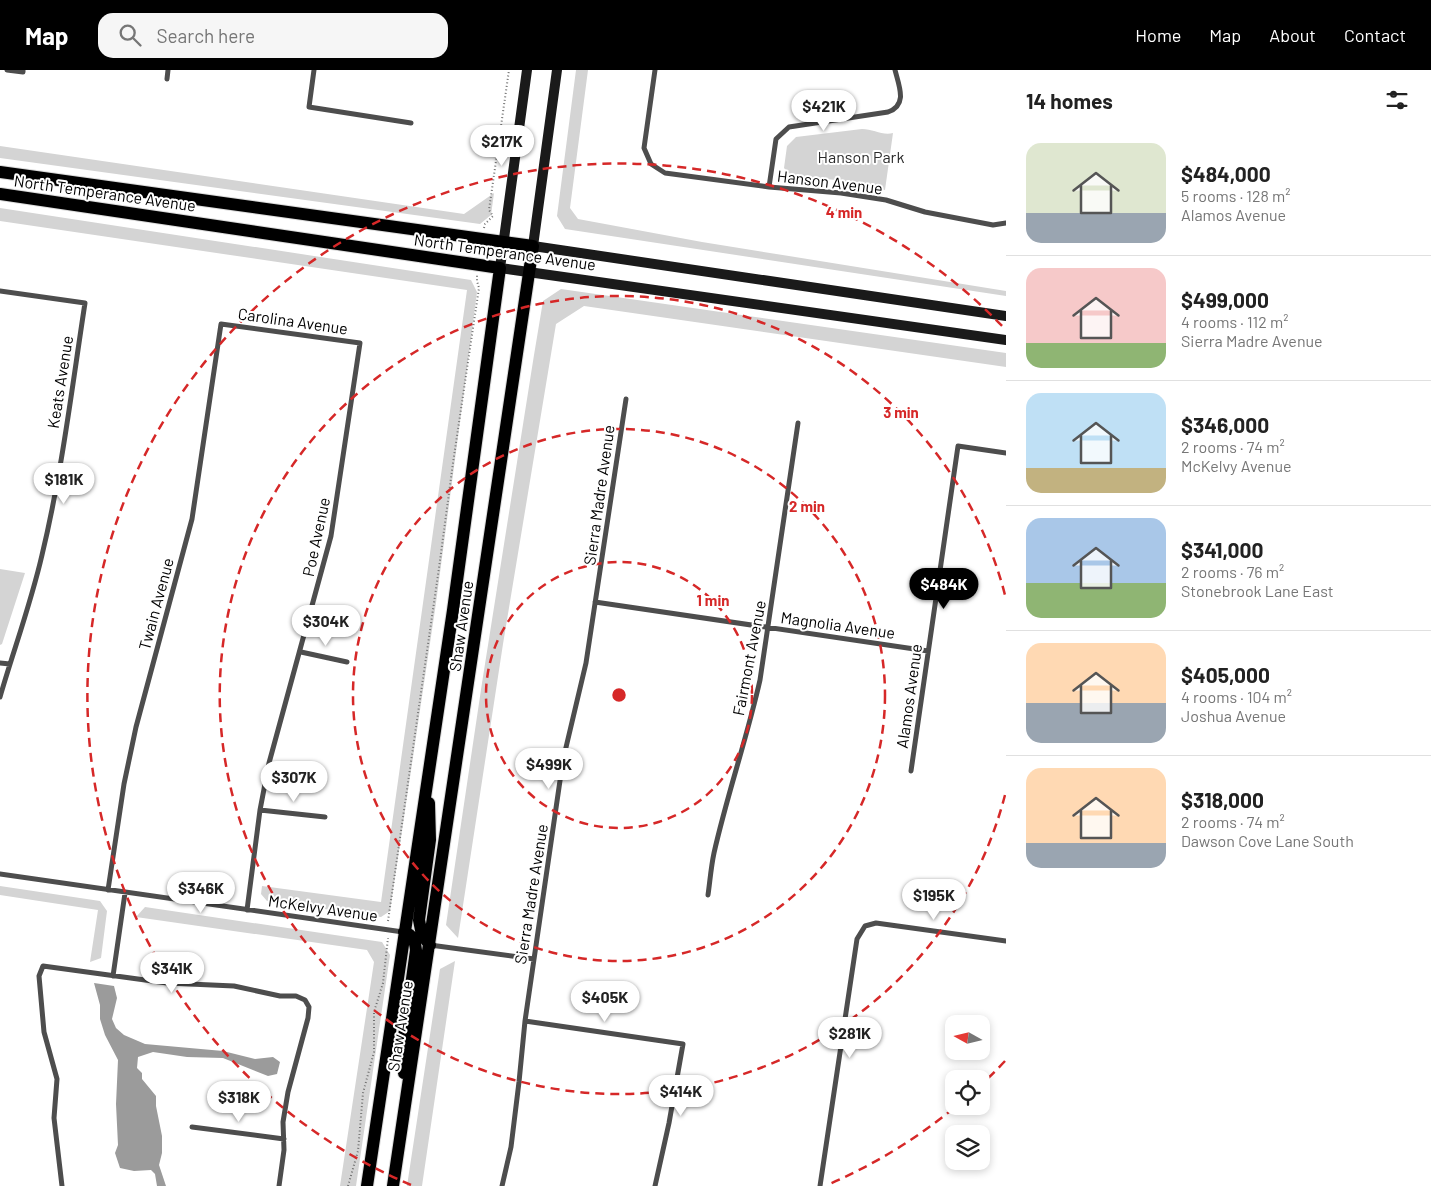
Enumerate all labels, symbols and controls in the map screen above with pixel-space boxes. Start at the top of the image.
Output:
search box [98,13,448,58]
text: Map [25,21,68,50]
icon: search [116,21,144,49]
text: Search here [156,24,255,47]
text: Home [1135,24,1181,46]
text: Map [1209,24,1241,46]
text: About [1269,24,1316,46]
text: Contact [1344,24,1406,46]
icon: filters [1383,86,1411,114]
text: 14 homes [1026,88,1113,113]
pin: $421K [789,90,859,132]
text: $421K [802,96,846,115]
pin: $217K [467,124,537,167]
text: $217K [481,131,523,150]
park label: Hanson Park [818,147,904,166]
text: $484,000 [1181,161,1271,186]
icon: home [1066,163,1126,223]
street label: Hanson Avenue [776,166,884,197]
street label: North Temperance Avenue [13,170,197,215]
text: 5 rooms · 128 m² [1181,186,1290,205]
text: 4 min [826,203,862,221]
text: Alamos Avenue [1181,205,1286,224]
street label: North Temperance Avenue [413,229,597,274]
text: $499,000 [1181,287,1269,312]
icon: home [1066,288,1126,348]
street label: Carolina Avenue [237,303,349,338]
text: 4 rooms · 112 m² [1181,312,1288,331]
text: Sierra Madre Avenue [1181,331,1323,350]
street label: Keats Avenue [43,334,76,430]
text: 3 min [883,403,919,421]
text: $346,000 [1181,412,1269,437]
icon: home [1066,413,1126,473]
street label: Sierra Madre Avenue [579,423,618,566]
text: 2 rooms · 74 m² [1181,437,1285,456]
text: McKelvy Avenue [1181,456,1292,475]
pin: $181K [29,462,99,505]
text: $181K [45,469,83,488]
street label: Poe Avenue [298,496,333,578]
text: 2 min [789,497,825,515]
text: $341,000 [1181,537,1263,562]
icon: home [1066,538,1126,598]
street label: Twain Avenue [134,556,177,652]
text: 2 rooms · 76 m² [1181,562,1284,581]
pin: $484K [909,568,979,610]
text: $484K [920,574,968,593]
street label: Shaw Avenue [445,579,476,673]
text: Stonebrook Lane East [1181,581,1334,600]
text: 1 min [697,591,729,609]
street label: Fairmont Avenue [728,599,769,717]
pin: $304K [291,604,361,647]
street label: Magnolia Avenue [780,607,897,642]
text: $304K [303,611,349,630]
street label: Alamos Avenue [892,643,925,749]
text: $405,000 [1181,662,1270,687]
icon: home [1066,663,1126,723]
centre of rings [610,686,628,704]
text: 4 rooms · 104 m² [1181,687,1292,706]
text: Joshua Avenue [1181,706,1286,725]
pin: $499K [514,748,584,790]
text: $499K [526,754,572,773]
pin: $307K [259,760,329,803]
text: $307K [272,767,316,786]
text: $318,000 [1181,787,1264,812]
icon: home [1066,788,1126,848]
text: 2 rooms · 74 m² [1181,812,1285,831]
street label: Sierra Madre Avenue [510,822,551,965]
text: Dawson Cove Lane South [1181,831,1354,850]
pin: $346K [166,872,236,914]
text: $346K [178,878,224,897]
pin: $195K [899,878,969,921]
text: $195K [913,885,955,904]
street label: McKelvy Avenue [267,890,379,925]
pin: $341K [137,952,207,994]
text: $341K [151,958,193,977]
street label: Shaw Avenue [383,979,416,1073]
pin: $405K [570,980,640,1023]
text: $405K [582,987,628,1006]
north arrow [945,1015,990,1060]
map controls [945,1015,990,1170]
pin: $281K [815,1016,885,1059]
text: $281K [829,1023,871,1042]
button: locate [945,1070,990,1115]
pin: $414K [646,1074,716,1117]
pin: $318K [204,1080,274,1123]
text: $414K [660,1081,702,1100]
text: $318K [218,1087,260,1106]
button: layers [945,1125,990,1170]

